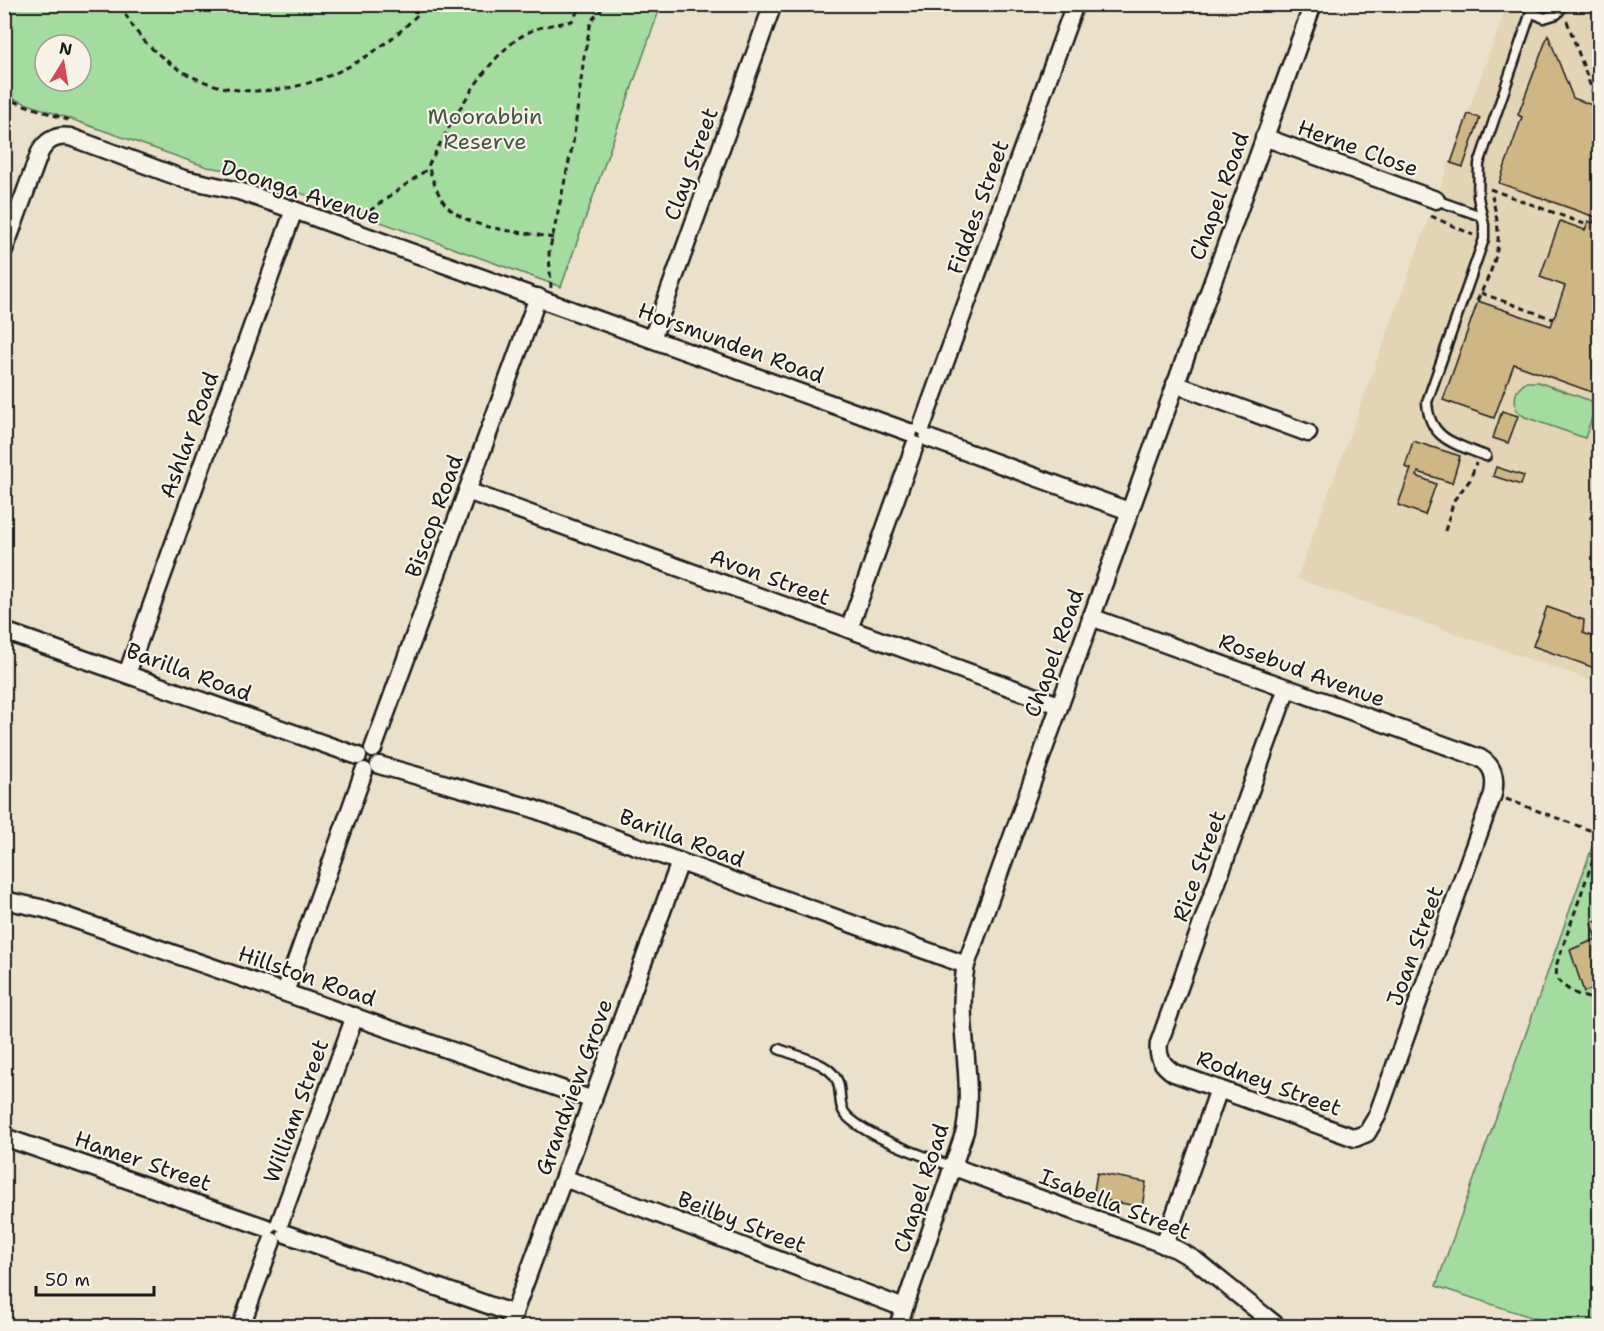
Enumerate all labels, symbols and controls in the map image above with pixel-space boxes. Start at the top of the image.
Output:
north arrow [33,33,93,93]
text: N [58,37,74,60]
park label: Moorabbin Reserve [428,102,543,156]
street label: Clay Street [657,104,725,224]
street label: Herne Close [1294,113,1422,183]
street label: Chapel Road [1182,128,1256,264]
street label: Fiddes Street [940,136,1016,278]
street label: Doonga Avenue [217,152,385,232]
street label: Horsmunden Road [634,296,828,390]
street label: Ashlar Road [153,368,225,502]
street label: Biscop Road [398,451,470,581]
street label: Avon Street [706,542,834,612]
street label: Chapel Road [1017,585,1091,721]
street label: Rosebud Avenue [1215,626,1389,714]
street label: Barilla Road [122,636,256,708]
street label: Barilla Road [615,802,749,874]
street label: Rice Street [1165,806,1233,926]
street label: Joan Street [1380,882,1450,1010]
street label: Hillston Road [234,939,380,1013]
street label: Grandview Grove [529,995,619,1179]
street label: William Street [257,1035,335,1187]
street label: Rodney Street [1192,1043,1346,1123]
street label: Chapel Road [886,1120,956,1256]
street label: Hamer Street [71,1124,215,1198]
street label: Isabella Street [1035,1162,1195,1246]
street label: Beilby Street [674,1184,810,1260]
scale bar [36,1259,154,1297]
text: 50 m [45,1268,90,1292]

